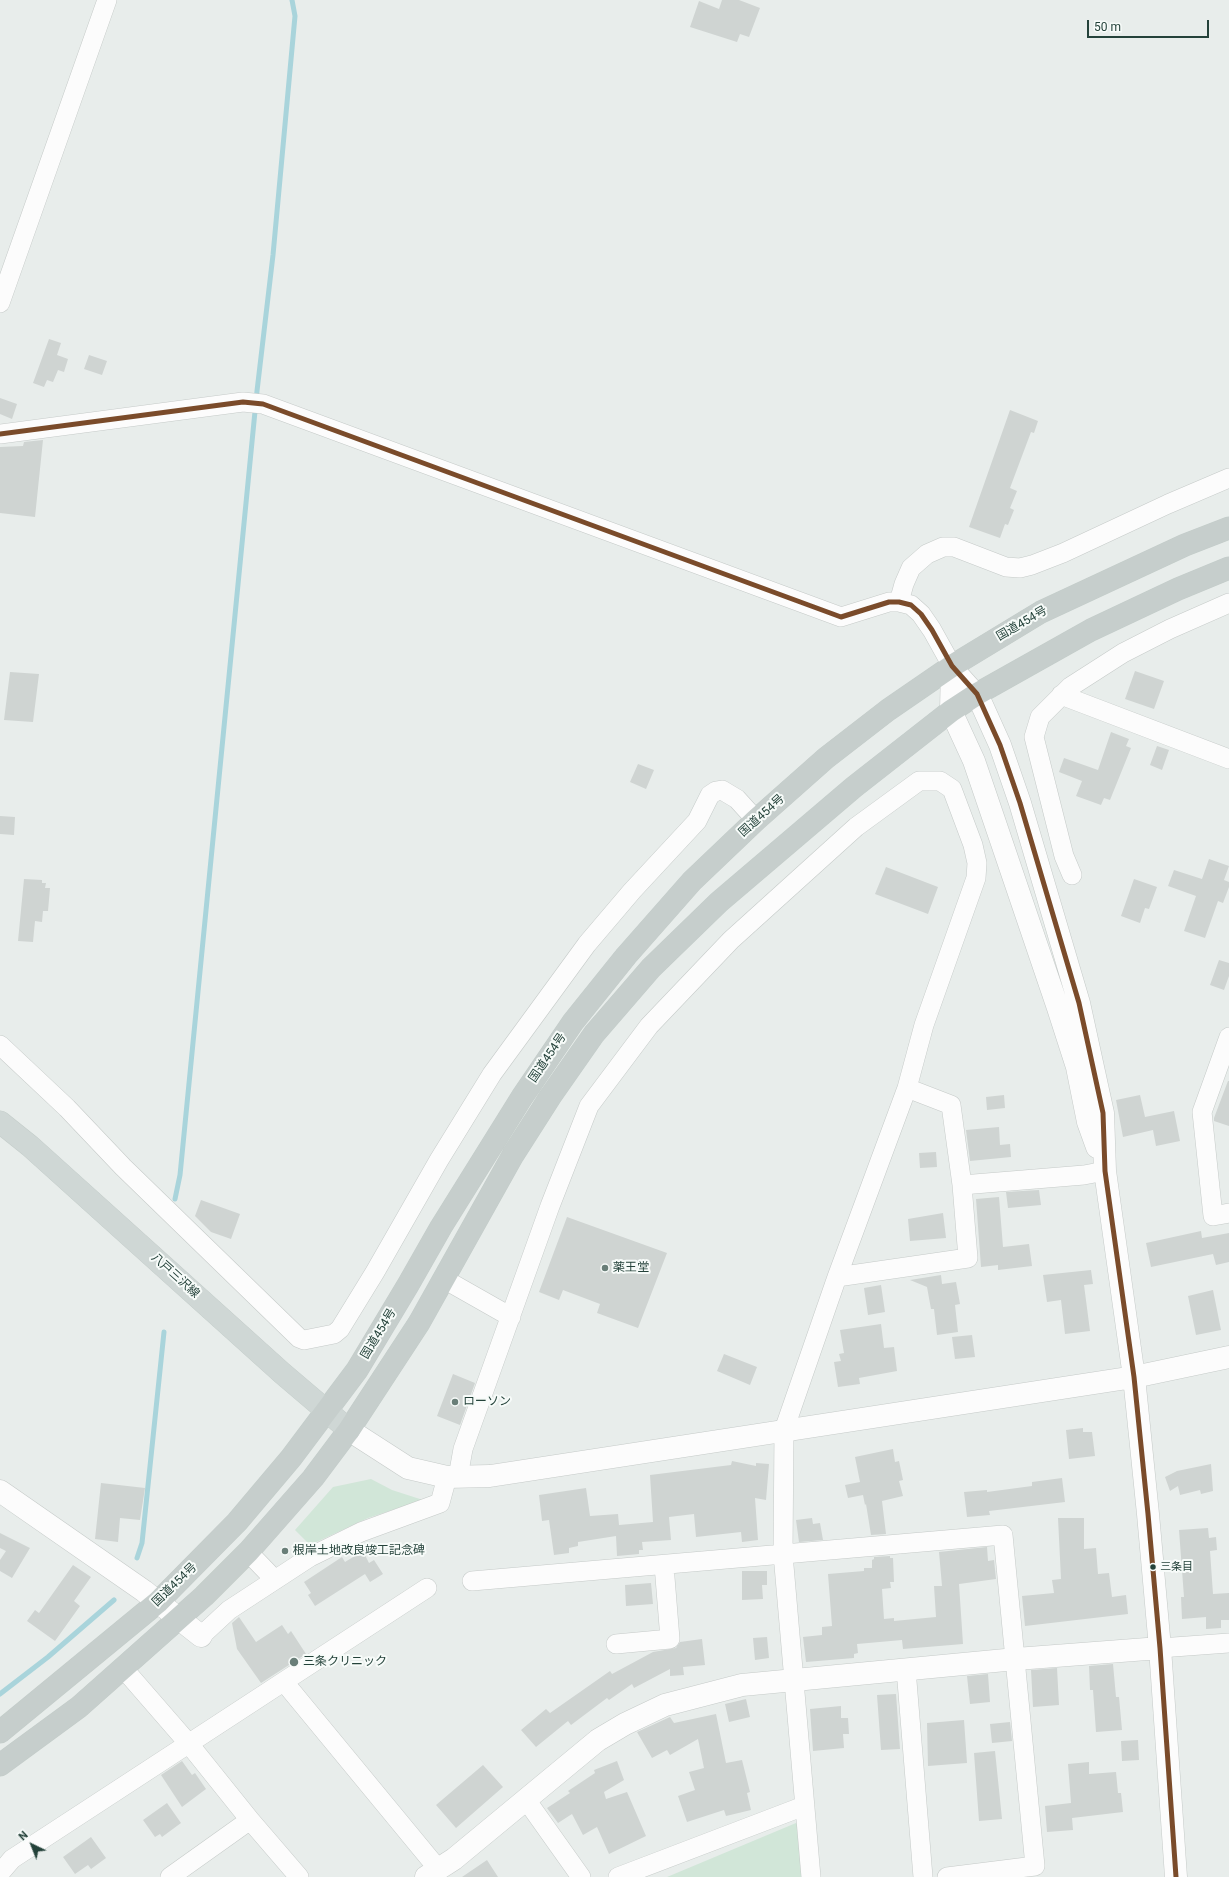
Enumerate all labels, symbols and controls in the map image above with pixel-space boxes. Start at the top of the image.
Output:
scale bar [1089,12,1211,38]
text: 50 m [1094,20,1121,34]
street label: 国道454号 [994,604,1050,644]
street label: 国道454号 [736,792,788,840]
street label: 国道454号 [526,1031,570,1085]
street label: 八戸三沢線 [148,1251,202,1301]
place label: 薬王堂 [613,1261,649,1275]
marker: 薬王堂 [600,1263,610,1273]
street label: 国道454号 [358,1306,400,1362]
place label: ローソン [463,1395,511,1409]
marker: ローソン [450,1397,460,1407]
place label: 根岸土地改良竣工記念碑 [293,1544,425,1558]
marker: 根岸土地改良竣工記念碑 [280,1546,290,1556]
street label: 国道454号 [150,1560,200,1610]
place label: 三条目 [1160,1560,1193,1574]
marker: 三条目 [1148,1562,1158,1572]
place label: 三条クリニック [303,1655,387,1669]
marker: 三条クリニック [288,1656,300,1668]
north arrow [12,1825,52,1865]
text: N [16,1828,31,1843]

